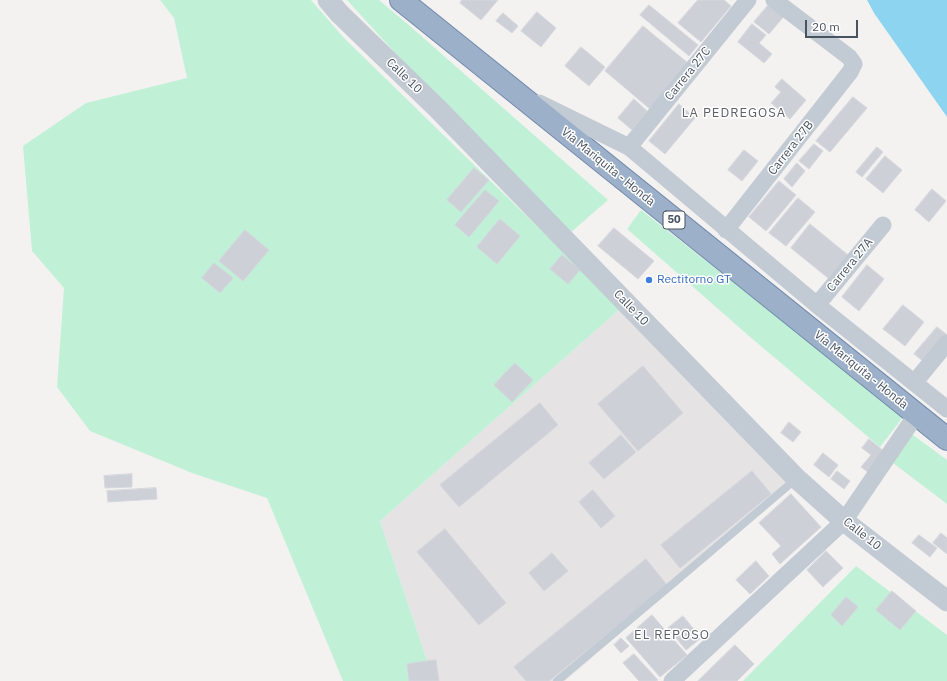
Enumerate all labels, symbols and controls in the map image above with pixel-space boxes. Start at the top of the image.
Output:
scale bar [807,12,860,38]
text: 20 m [812,19,840,34]
street label: Carrera 27C [662,44,714,104]
street label: Calle 10 [383,55,425,97]
district label: LA PEDREGOSA [682,105,786,121]
street label: Carrera 27B [765,118,817,178]
street label: Vía Mariquita - Honda [558,125,658,209]
road number: 50 [663,211,685,229]
street label: Carrera 27A [824,235,876,295]
place label: Rectitorno GT [657,273,731,287]
marker: Rectitorno GT [644,275,654,285]
street label: Calle 10 [610,287,652,329]
street label: Vía Mariquita - Honda [811,328,911,412]
street label: Calle 10 [840,515,884,553]
district label: EL REPOSO [634,627,710,643]

